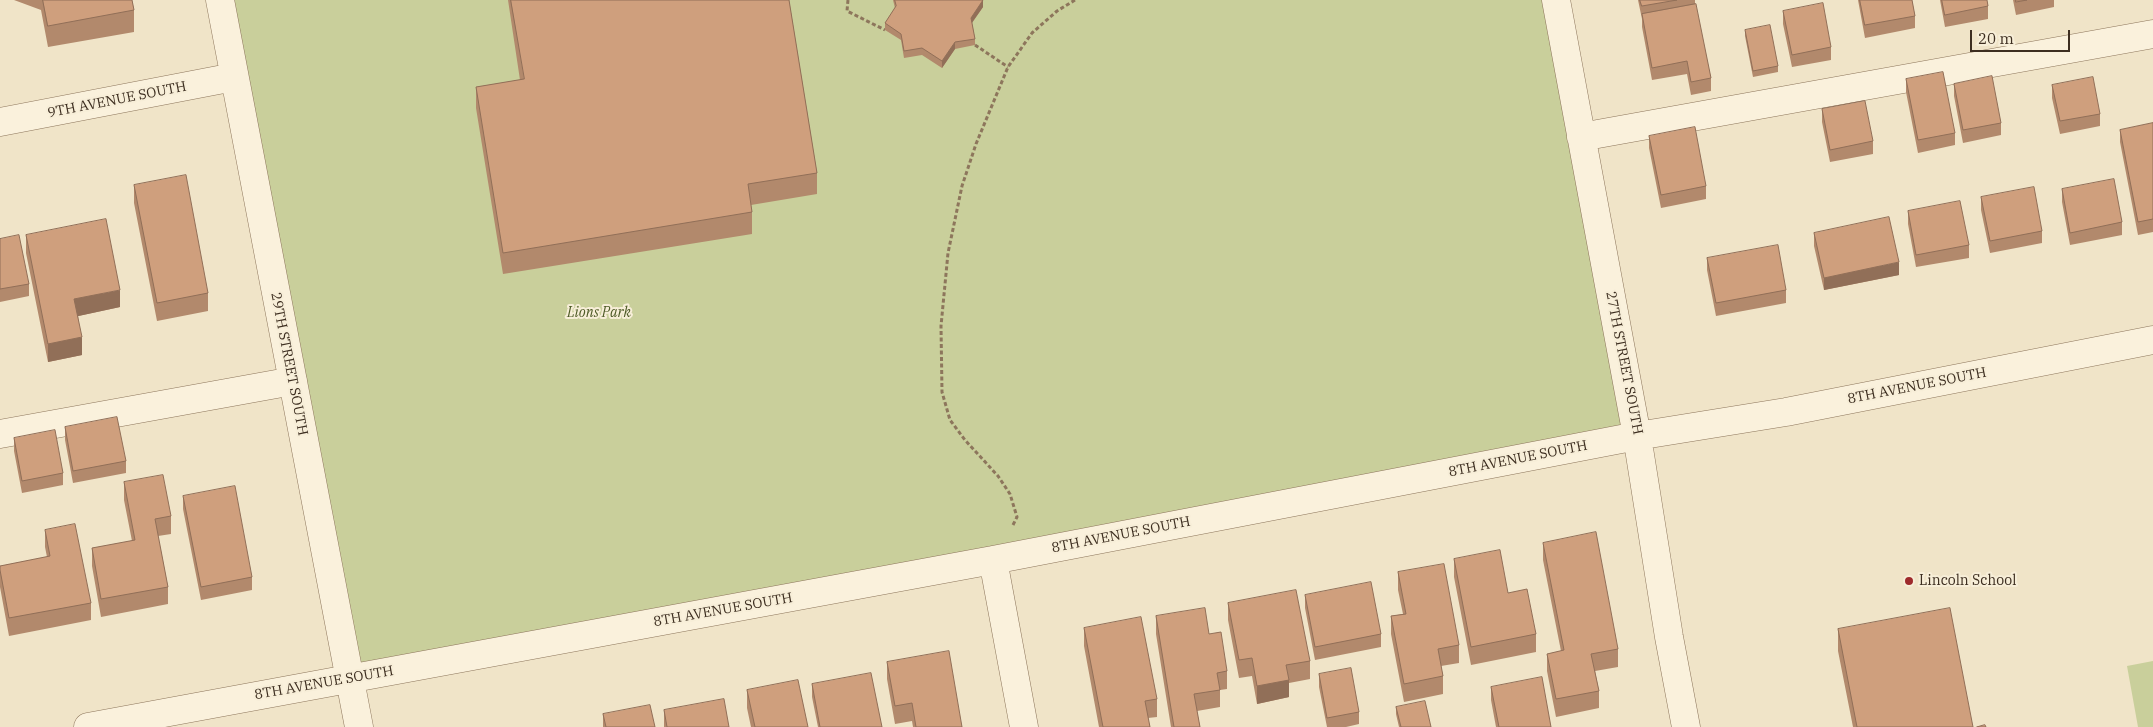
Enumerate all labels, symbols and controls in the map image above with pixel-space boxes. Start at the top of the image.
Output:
scale bar [1973,20,2073,52]
text: 20 m [1978,29,2014,48]
street label: 9TH AVENUE SOUTH [46,78,188,122]
street label: 27TH STREET SOUTH [1602,290,1646,436]
street label: 29TH STREET SOUTH [267,291,311,437]
park label: Lions Park [567,305,631,321]
street label: 8TH AVENUE SOUTH [1846,364,1988,408]
street label: 8TH AVENUE SOUTH [1447,437,1589,481]
street label: 8TH AVENUE SOUTH [1050,513,1192,557]
place label: Lincoln School [1919,573,2016,589]
marker: Lincoln School [1903,575,1915,587]
street label: 8TH AVENUE SOUTH [652,589,794,631]
street label: 8TH AVENUE SOUTH [253,662,395,704]

